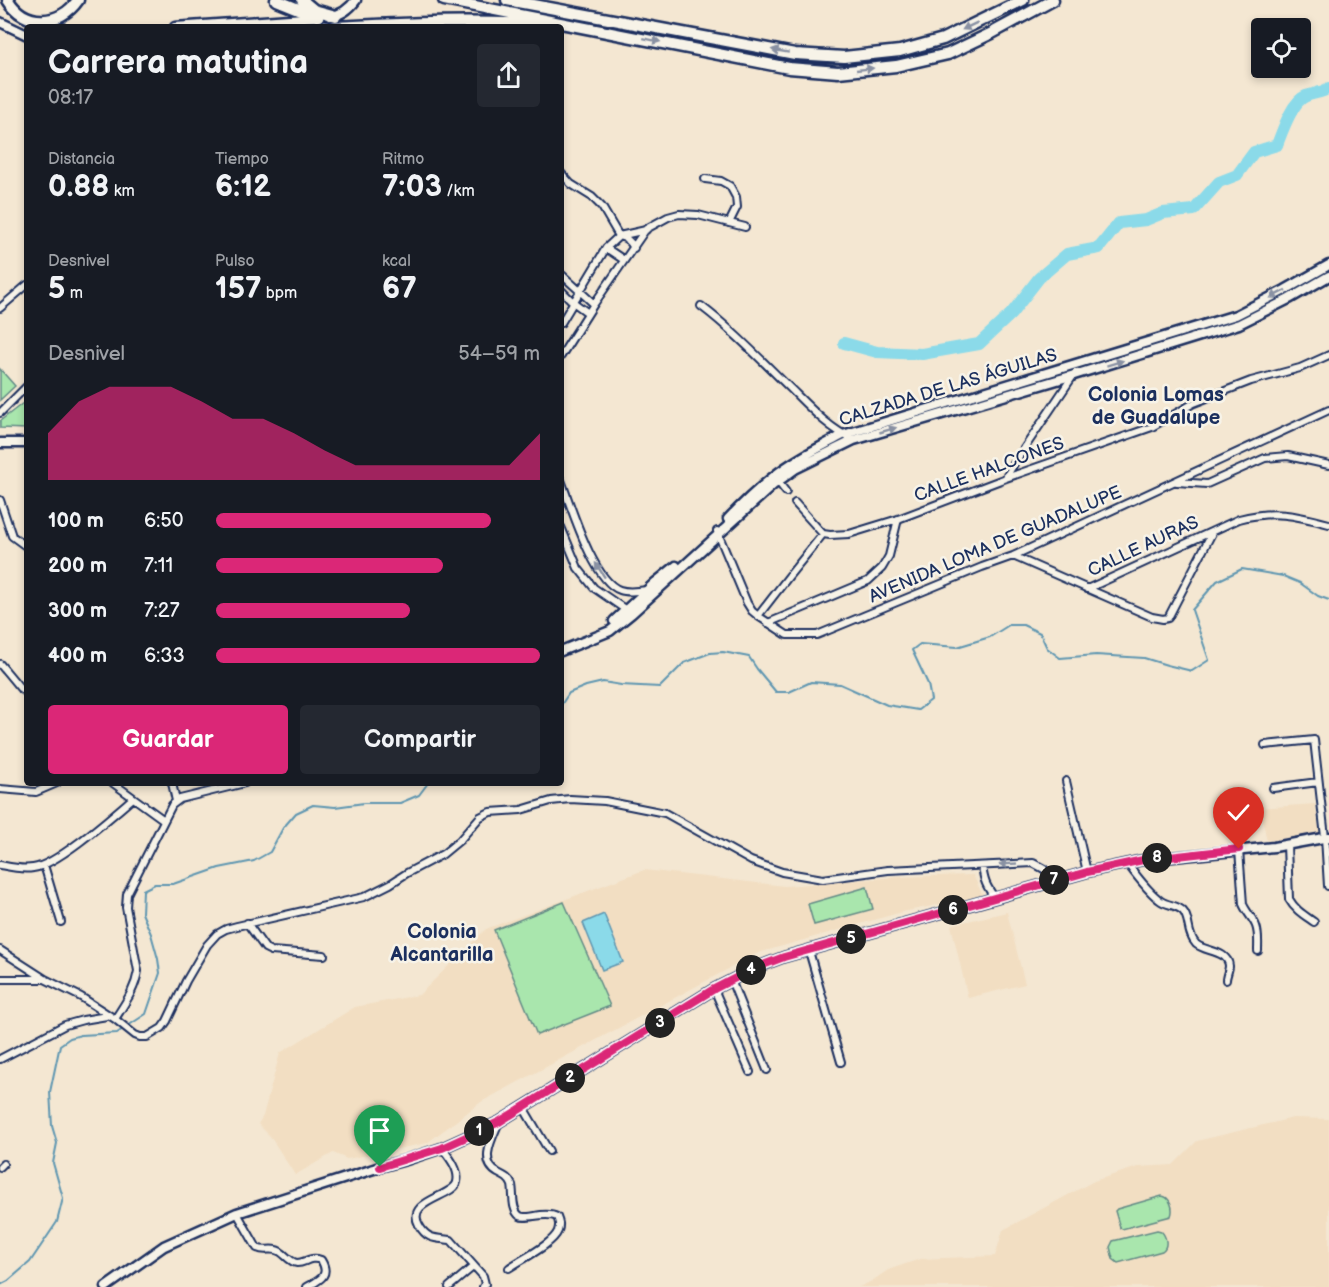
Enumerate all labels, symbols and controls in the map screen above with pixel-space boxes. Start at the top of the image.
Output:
map controls [1251,18,1311,78]
button: locate [1251,18,1311,78]
one-way arrow [962,21,979,30]
one-way arrow [642,36,661,46]
text: Carrera matutina [48,43,308,83]
button: share [477,44,540,107]
one-way arrow [771,46,790,55]
one-way arrow [855,64,874,74]
text: 08:17 [48,86,93,110]
text: Distancia [48,150,115,169]
text: Tiempo [215,150,269,169]
text: Ritmo [382,150,424,169]
text: 0.88 [48,169,109,205]
text: 6:12 [215,169,271,205]
text: 7:03 [382,169,442,205]
text: km [109,182,135,201]
text: /km [442,182,475,201]
text: Desnivel [48,252,110,271]
text: Pulso [215,252,255,271]
text: kcal [382,252,411,271]
text: 5 [48,271,65,307]
text: 157 [215,271,262,307]
text: 67 [382,271,417,307]
text: m [65,284,83,303]
text: bpm [262,284,297,303]
one-way arrow [1269,289,1286,299]
text: Desnivel [48,342,125,366]
text: 54–59 m [458,342,540,366]
street label: CALZADA DE LAS ÁGUILAS [836,342,1060,431]
one-way arrow [1106,357,1124,367]
district label: Colonia Lomas de Guadalupe [1088,383,1224,430]
one-way arrow [879,425,897,434]
street label: CALLE HALCONES [911,433,1067,506]
street label: AVENIDA LOMA DE GUADALUPE [866,482,1125,607]
text: 100 m [48,509,104,533]
text: 6:50 [144,509,183,533]
street label: CALLE AURAS [1085,512,1202,581]
text: 200 m [48,554,107,578]
text: 7:11 [144,554,173,578]
one-way arrow [594,561,605,578]
text: 300 m [48,599,107,623]
text: 7:27 [144,599,179,623]
text: 400 m [48,644,107,668]
text: 6:33 [144,644,185,668]
button: Guardar [48,705,288,774]
button: Compartir [300,705,540,774]
pin [1213,787,1264,849]
icon: check [1222,796,1255,829]
pin: 8 [1142,843,1172,873]
text: 8 [1152,848,1162,867]
one-way arrow [998,860,1017,869]
pin: 7 [1039,865,1069,895]
text: 7 [1050,870,1058,889]
pin: 6 [938,895,968,925]
text: 6 [948,900,958,919]
district label: Colonia Alcantarilla [389,920,494,967]
pin: 5 [836,924,866,954]
text: 5 [846,929,856,948]
pin: 4 [736,955,766,985]
text: 4 [746,960,756,979]
pin: 3 [645,1008,675,1038]
text: 3 [655,1013,665,1032]
pin: 2 [555,1063,585,1093]
text: 2 [565,1068,575,1087]
pin [354,1105,405,1167]
icon: arrive [363,1114,396,1147]
pin: 1 [464,1116,494,1146]
text: 1 [476,1121,482,1140]

